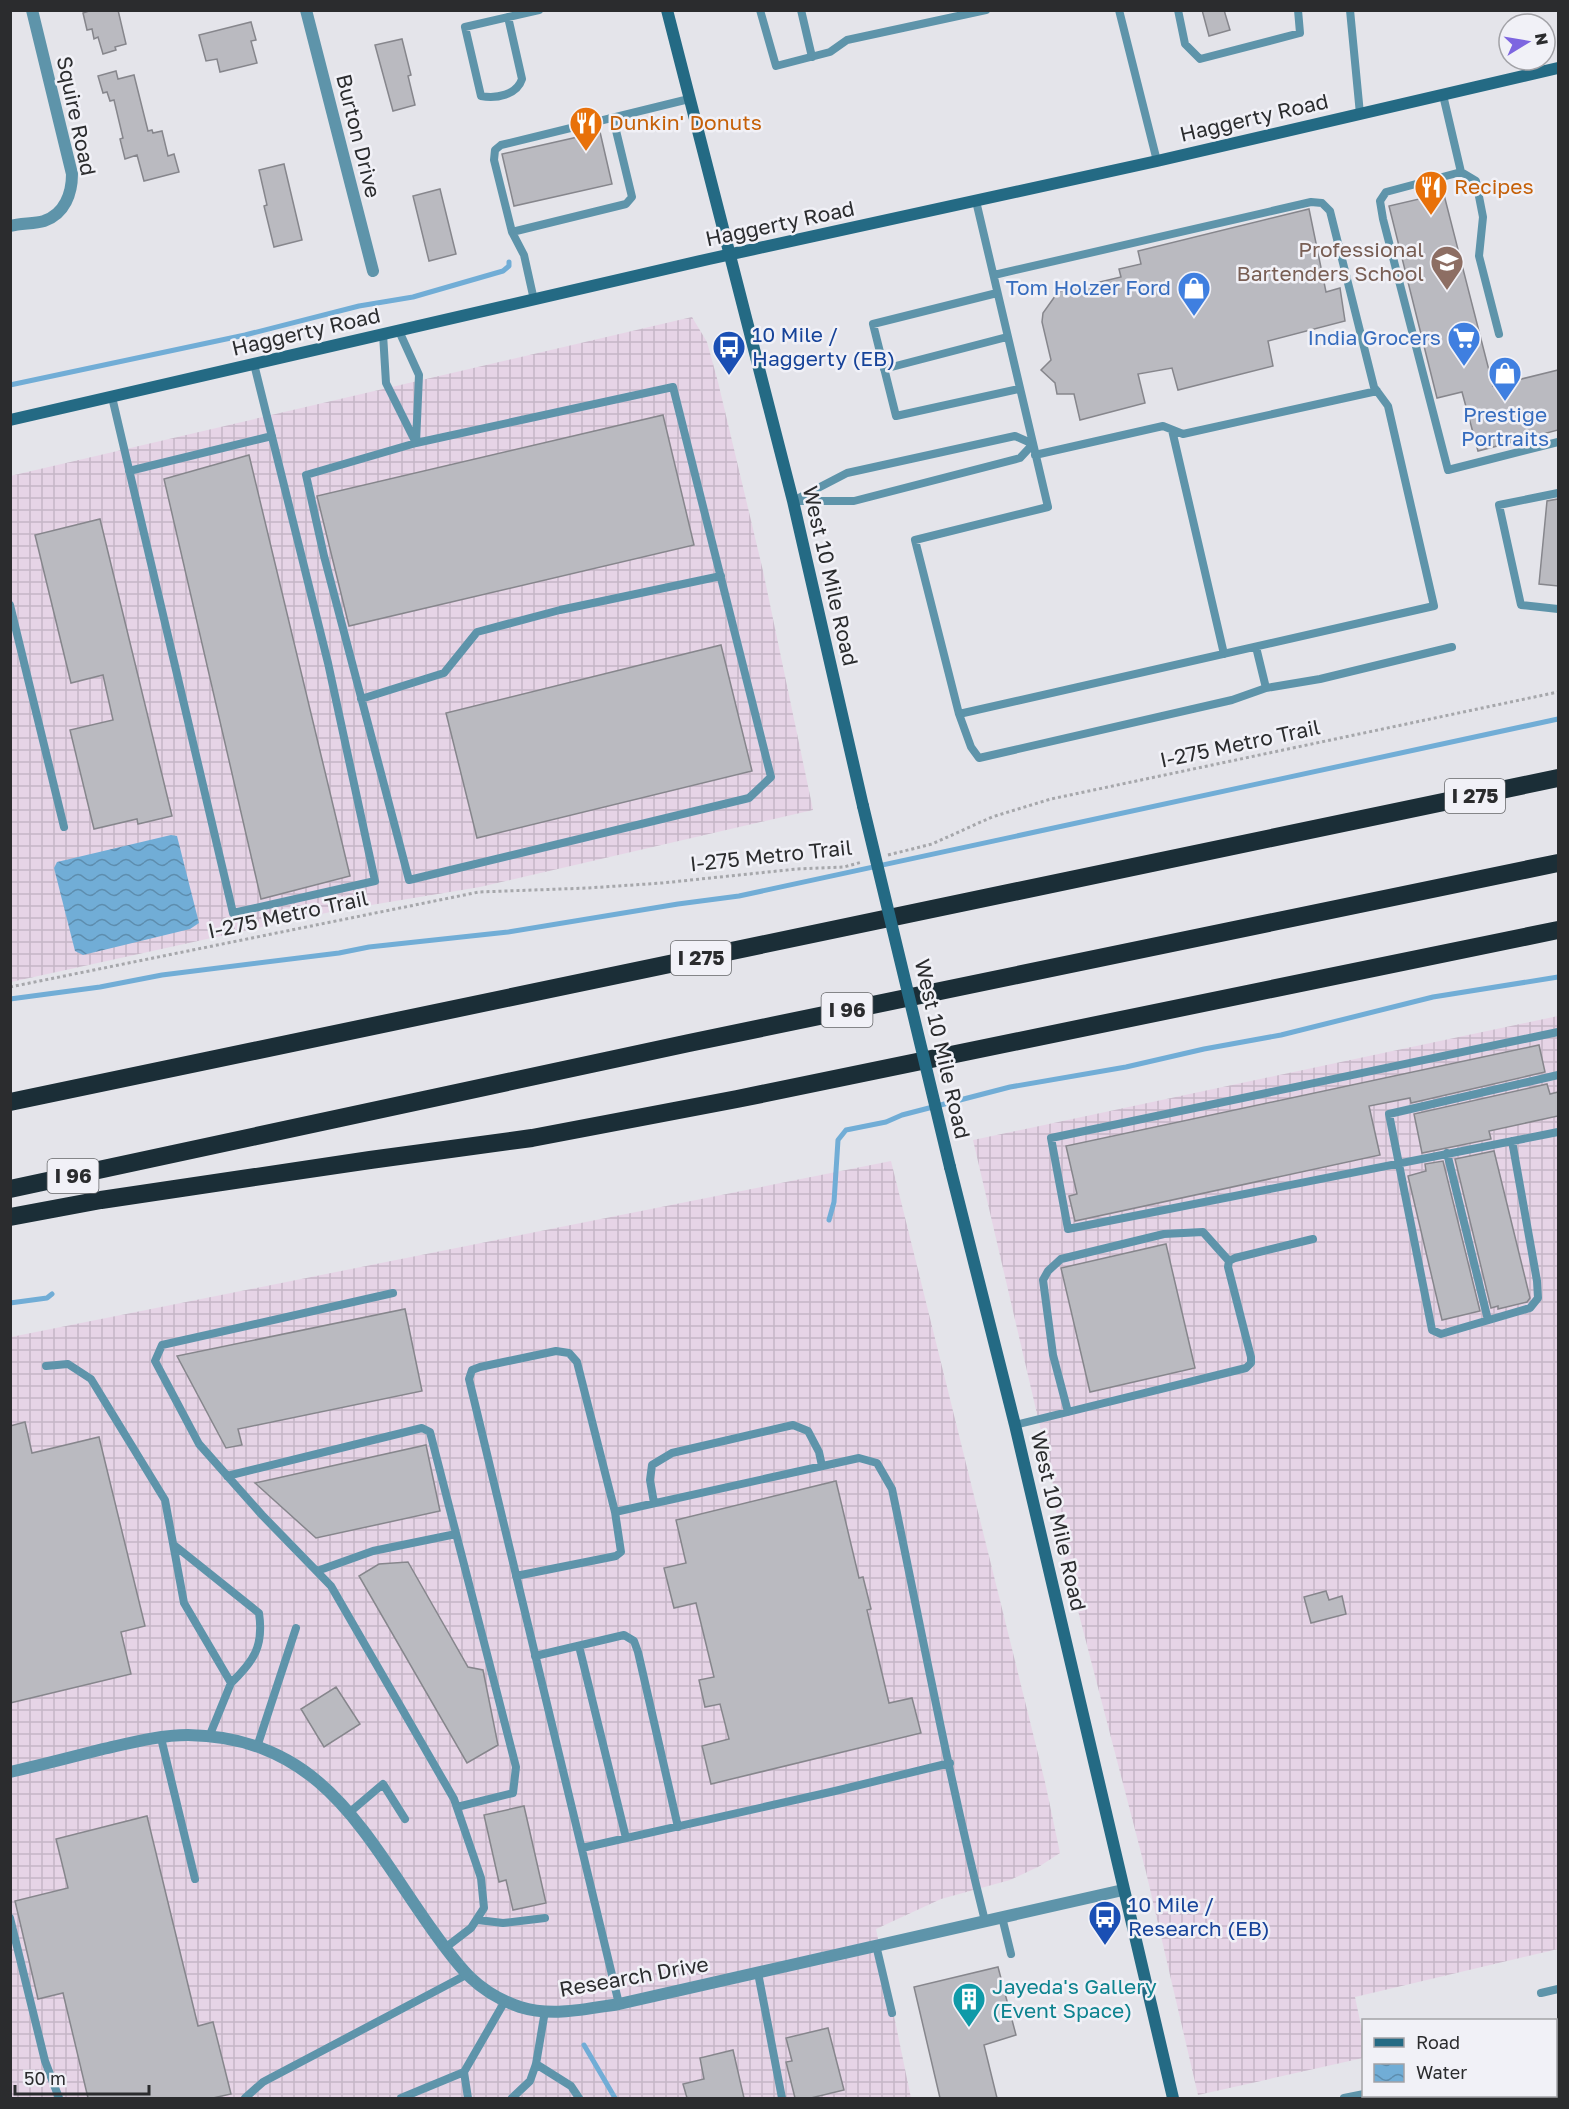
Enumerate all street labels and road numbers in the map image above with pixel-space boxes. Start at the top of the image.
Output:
street label: Squire Road [52,54,102,178]
street label: Burton Drive [331,71,387,200]
street label: Haggerty Road [1177,87,1331,147]
street label: Haggerty Road [703,195,857,252]
street label: Haggerty Road [229,301,383,361]
street label: West 10 Mile Road [798,483,864,668]
street label: I-275 Metro Trail [1157,713,1322,773]
road number: I 275 [1445,779,1505,813]
street label: I-275 Metro Trail [688,834,853,876]
street label: I-275 Metro Trail [205,884,370,944]
road number: I 275 [671,941,731,975]
street label: West 10 Mile Road [910,956,976,1141]
road number: I 96 [822,993,872,1027]
road number: I 96 [48,1159,98,1193]
street label: West 10 Mile Road [1026,1428,1092,1613]
street label: Research Drive [557,1950,710,2002]

